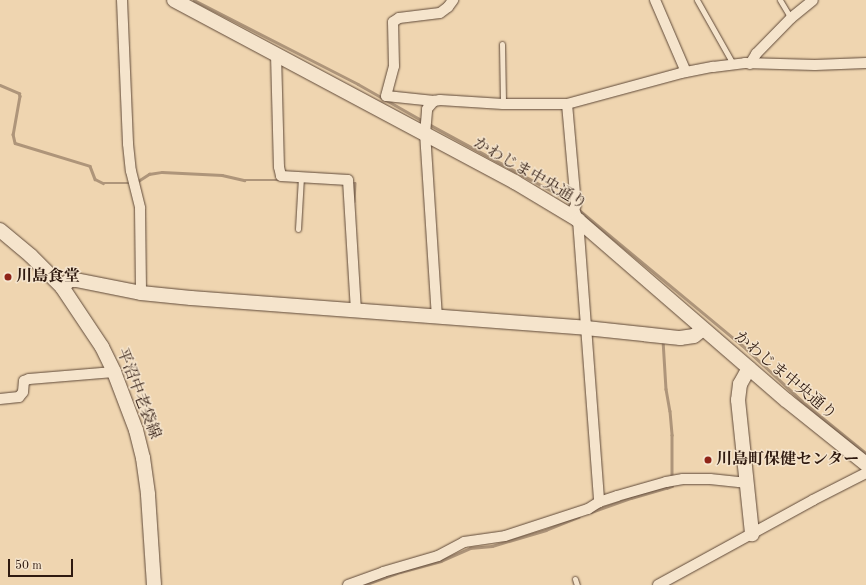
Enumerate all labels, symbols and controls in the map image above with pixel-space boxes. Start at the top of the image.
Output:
street label: かわじま中央通り [470,134,590,214]
place label: 川島食堂 [16,267,80,287]
marker: 川島食堂 [3,272,13,282]
street label: かわじま中央通り [730,328,840,424]
street label: 平沼中老袋線 [112,346,164,442]
place label: 川島町保健センター [716,450,860,470]
marker: 川島町保健センター [703,455,713,465]
scale bar [10,551,75,577]
text: 50 m [15,560,42,572]

